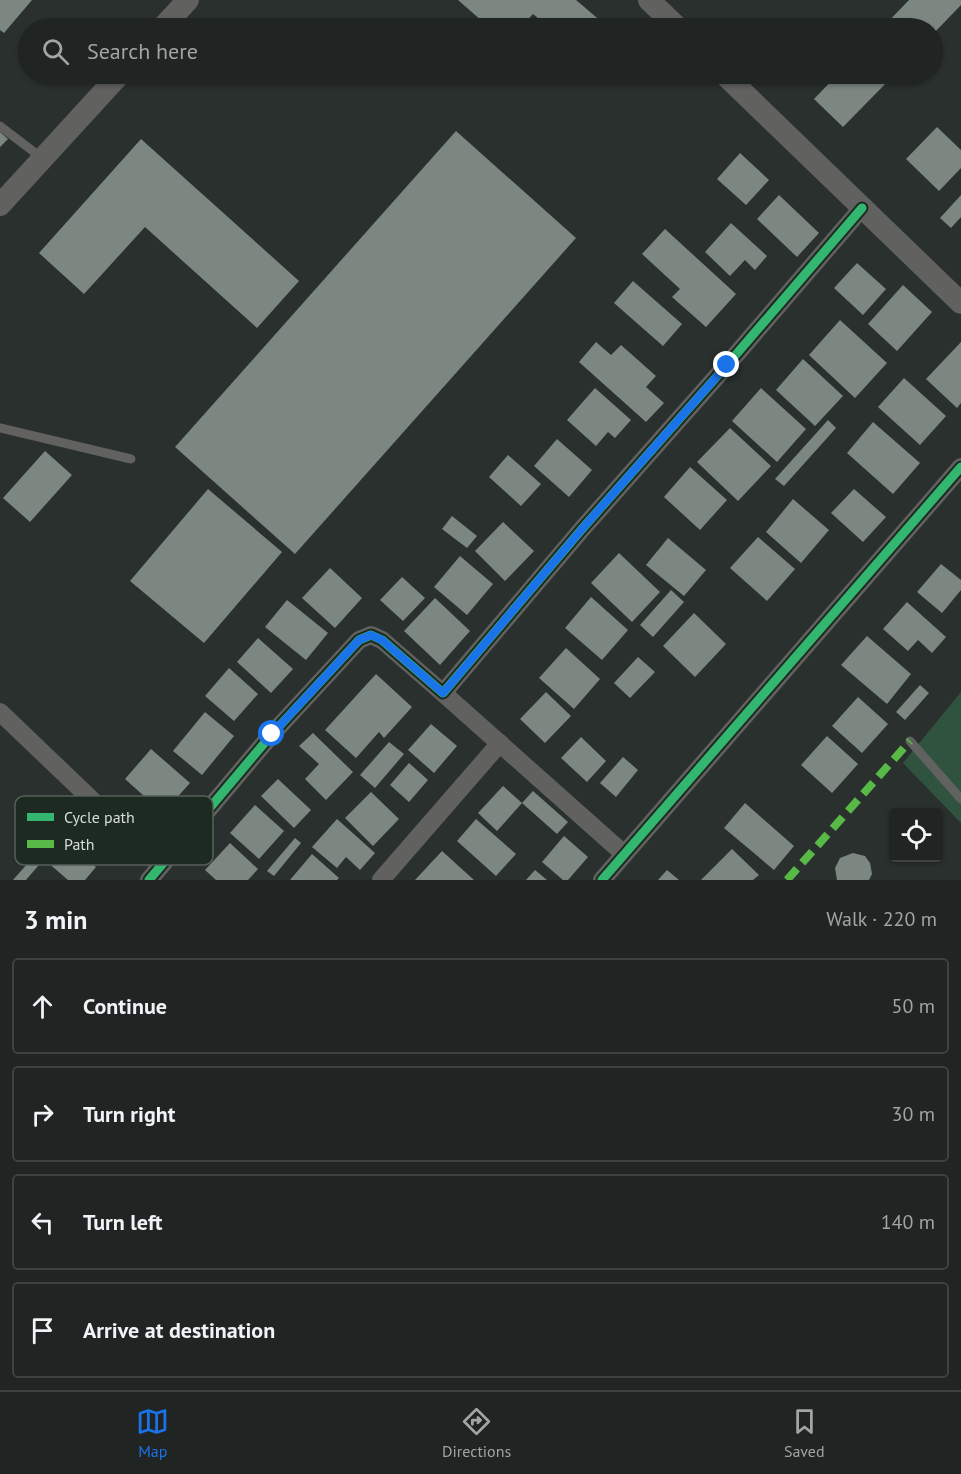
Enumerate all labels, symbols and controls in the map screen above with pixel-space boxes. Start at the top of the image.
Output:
search box [18,18,943,84]
icon: search [39,35,72,68]
text: Search here [87,37,198,65]
route end [713,351,739,377]
route start [258,720,284,746]
legend [15,796,213,865]
text: Cycle path [64,807,135,827]
map controls [889,808,943,862]
button: locate [889,808,943,862]
text: Path [64,834,95,854]
text: 3 min [24,903,87,936]
text: Walk · 220 m [826,906,937,932]
icon: ahead [26,990,59,1023]
text: Continue [83,992,167,1020]
text: 50 m [892,993,935,1019]
icon: right [26,1098,59,1131]
text: Turn right [83,1100,175,1128]
text: 30 m [892,1101,935,1127]
icon: left [26,1206,59,1239]
text: Turn left [83,1208,163,1236]
text: 140 m [881,1209,935,1235]
icon: arrive [26,1314,59,1347]
text: Arrive at destination [83,1316,275,1344]
tab: Map [136,1405,169,1461]
tab: Directions [442,1405,511,1461]
tab: Saved [784,1405,825,1461]

